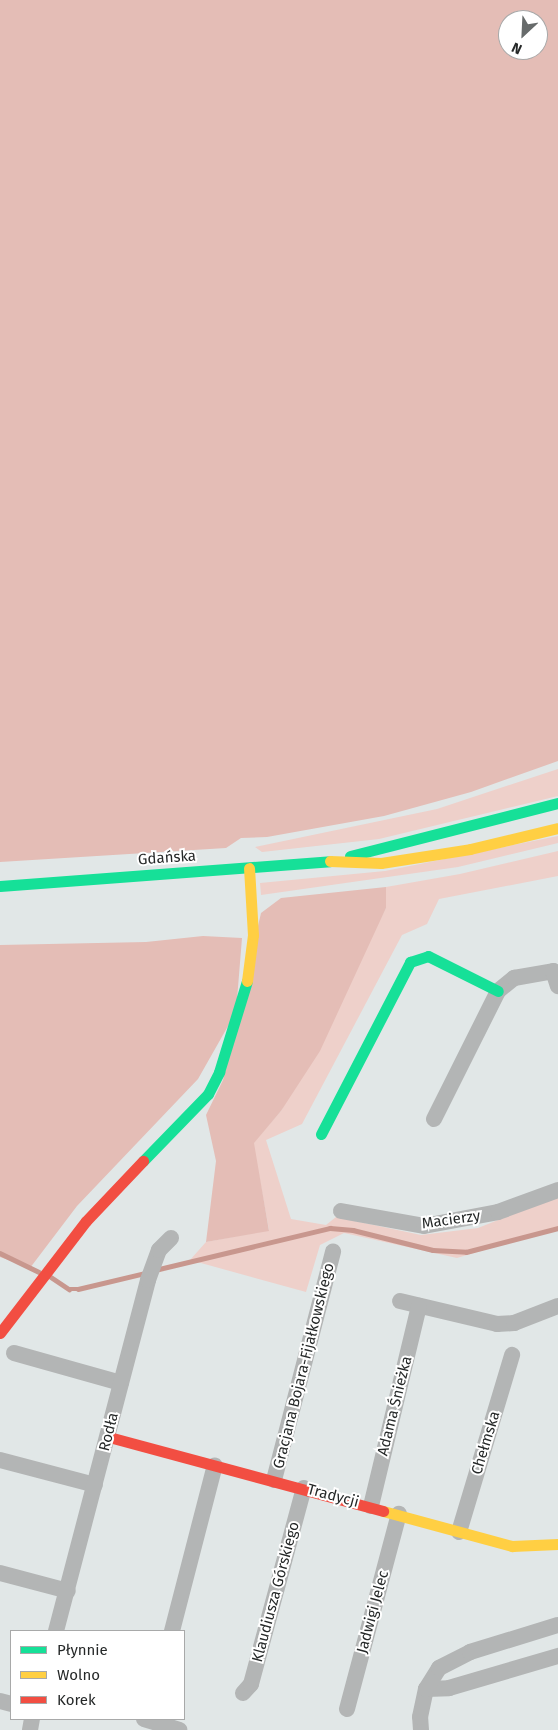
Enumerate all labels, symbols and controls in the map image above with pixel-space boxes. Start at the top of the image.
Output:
north arrow [498,10,548,60]
text: N [509,38,525,58]
street label: Gdańska [137,847,197,869]
street label: Macierzy [421,1207,481,1233]
street label: Gracjana Bojara-Fijałkowskiego [270,1261,338,1471]
street label: Adama Śnieżka [374,1354,416,1458]
street label: Chełmska [468,1409,504,1477]
street label: Rodła [96,1411,122,1453]
street label: Tradycji [305,1480,361,1512]
street label: Klaudiusza Górskiego [249,1520,303,1664]
street label: Jadwigi Jelec [353,1569,393,1655]
legend [10,1630,185,1720]
text: Płynnie [57,1641,108,1659]
text: Wolno [57,1666,100,1684]
text: Korek [57,1691,96,1709]

